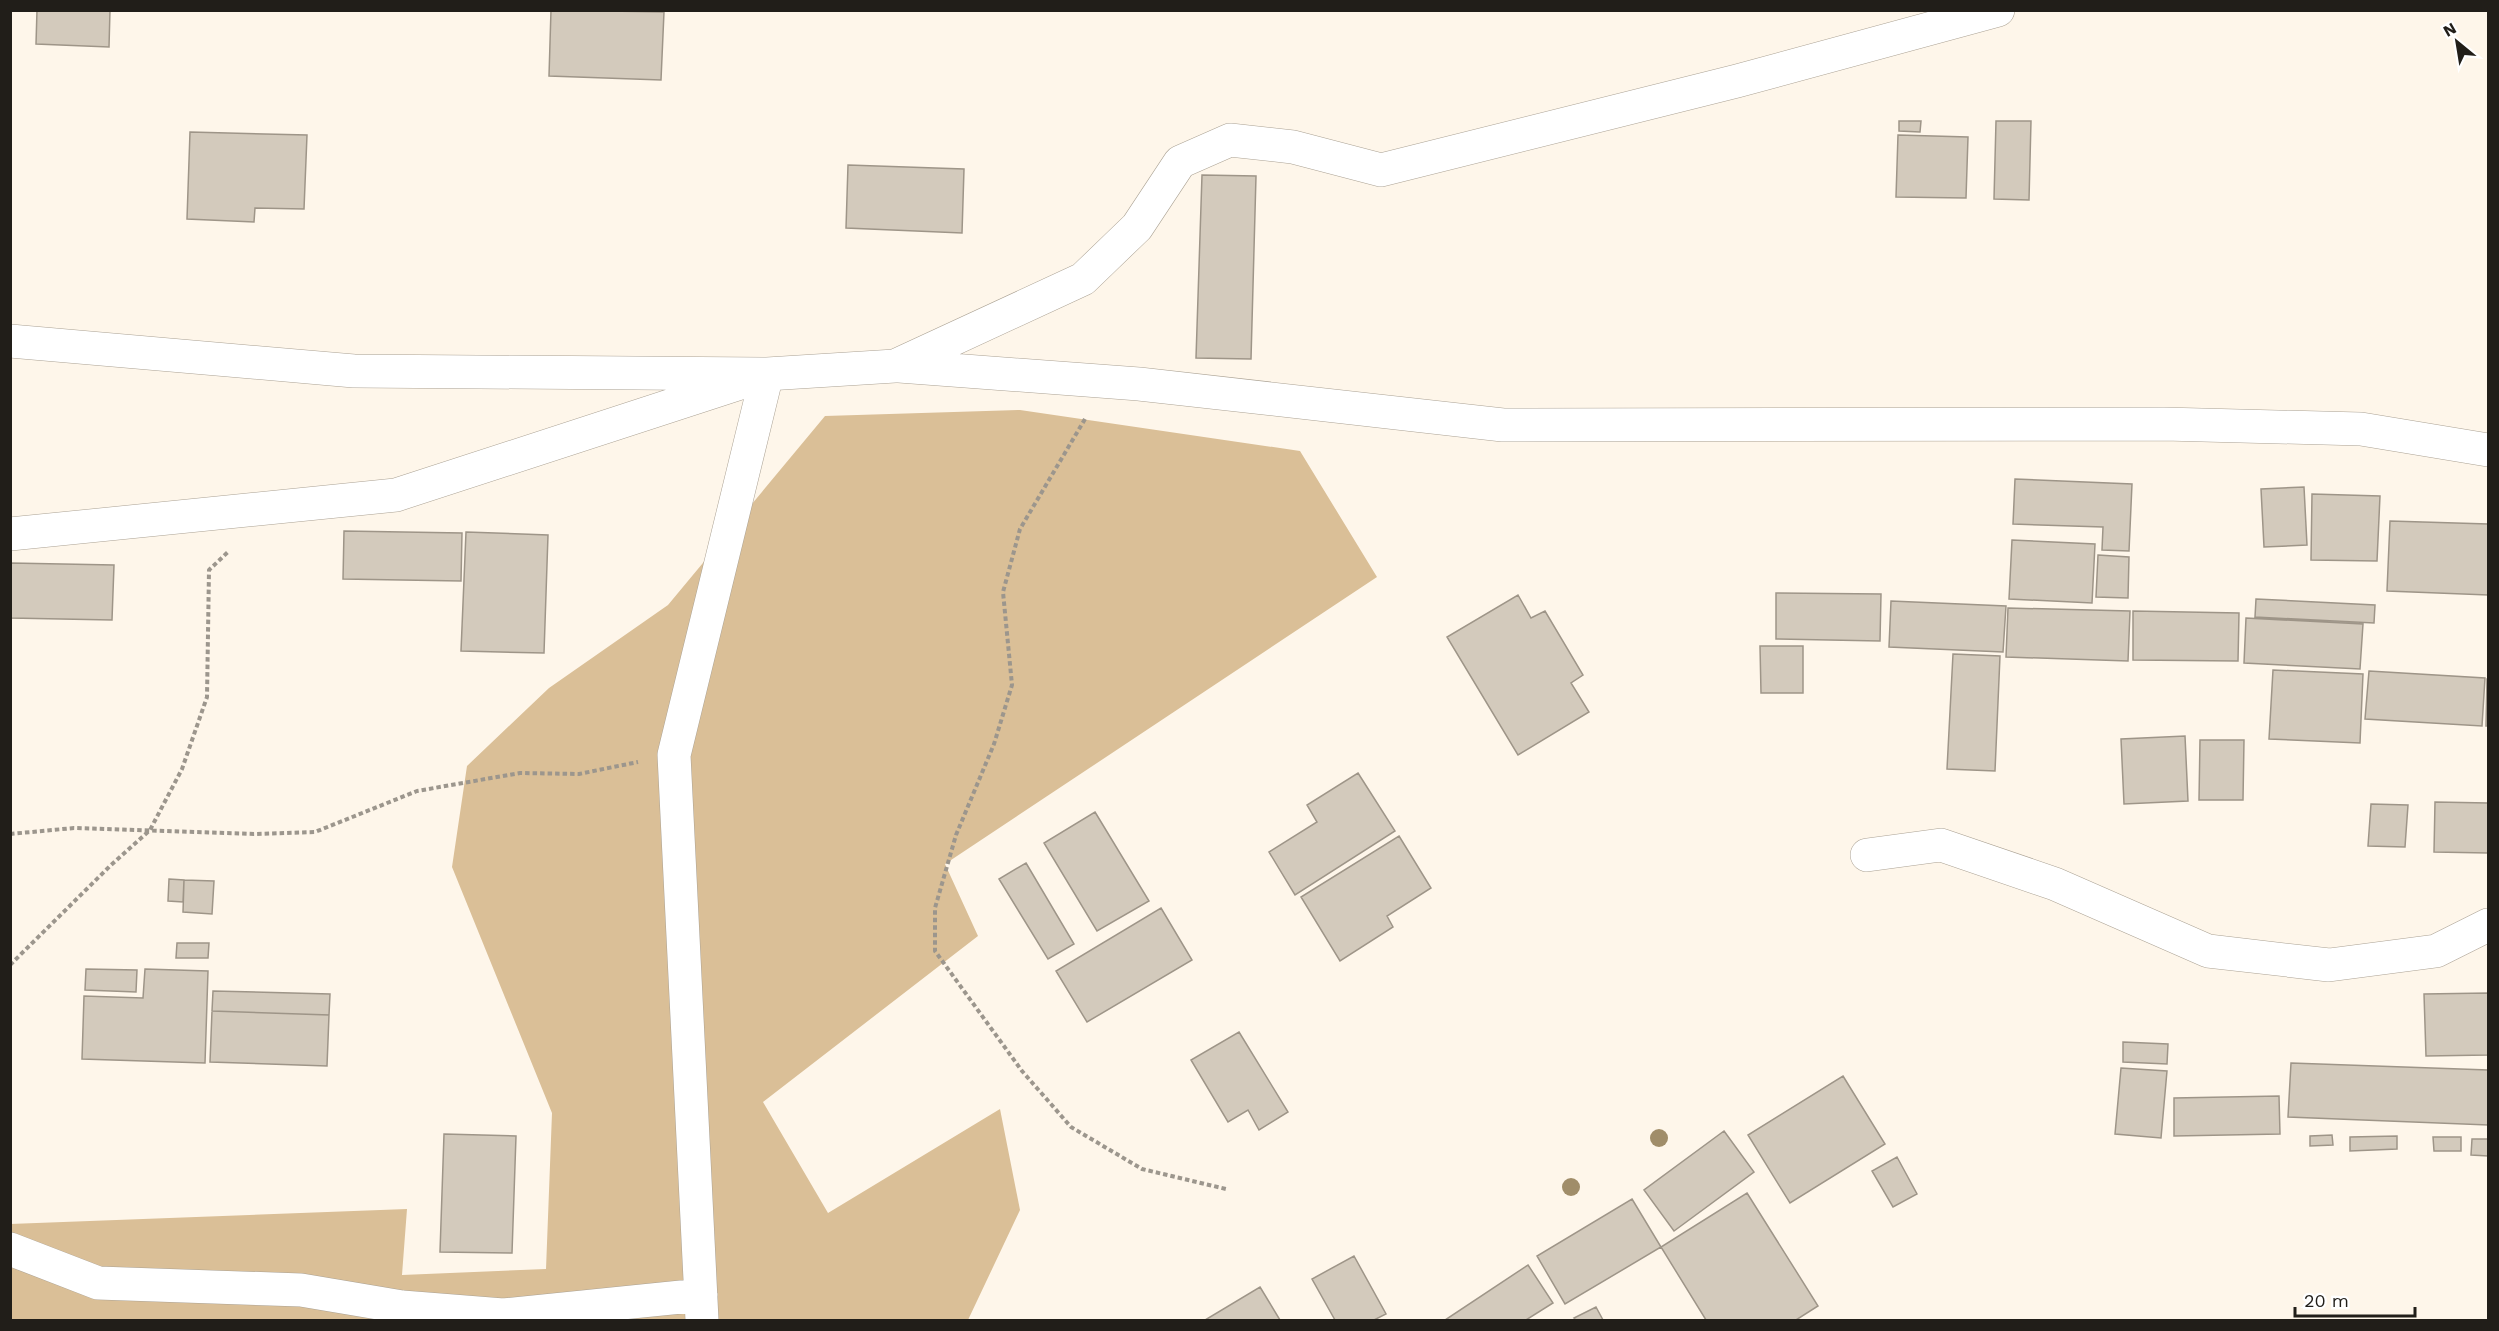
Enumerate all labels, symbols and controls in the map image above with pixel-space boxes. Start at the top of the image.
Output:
north arrow [2427,12,2487,72]
text: N [2440,18,2460,41]
scale bar [2295,1280,2415,1318]
text: 20 m [2304,1290,2349,1311]

